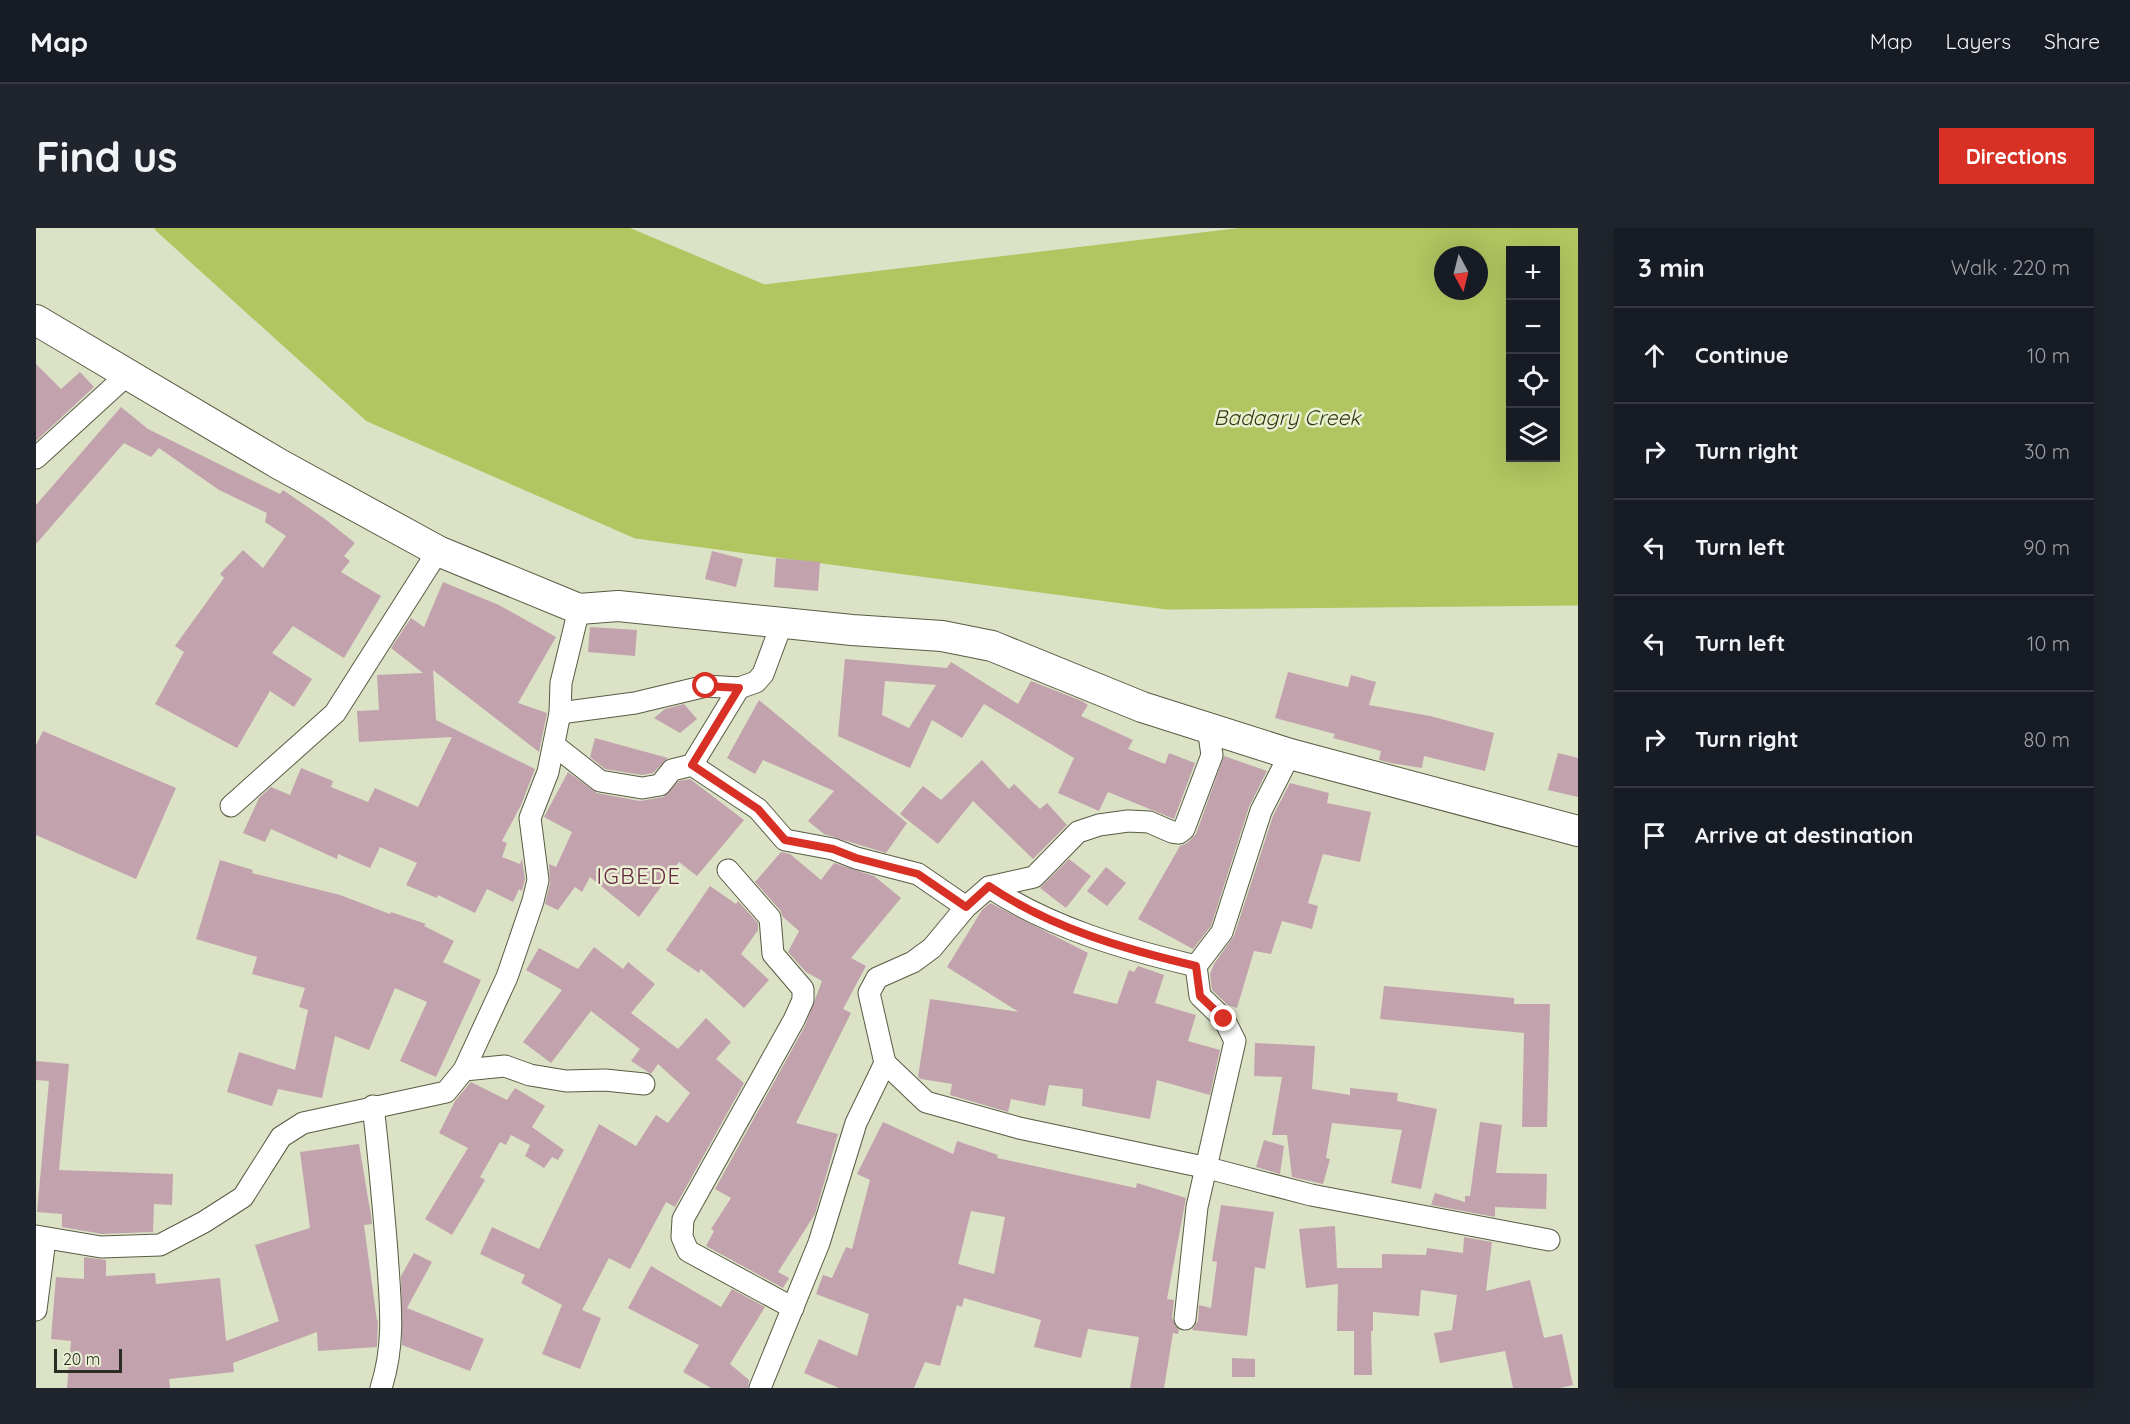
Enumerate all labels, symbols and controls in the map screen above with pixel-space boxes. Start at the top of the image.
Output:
text: Map [30,24,88,59]
text: Map [1870,28,1913,54]
text: Layers [1946,28,2011,54]
text: Share [2044,28,2100,54]
button: Directions [1939,128,2094,184]
text: Find us [36,130,178,183]
north arrow [1434,246,1488,300]
map controls [1506,246,1560,462]
button: + [1506,246,1560,300]
text: 3 min [1638,251,1705,284]
text: Walk · 220 m [1951,255,2070,280]
button: − [1506,300,1560,354]
icon: ahead [1638,339,1671,372]
text: Continue [1695,341,1789,369]
text: 10 m [2027,343,2070,368]
button: locate [1506,354,1560,408]
water label: Badagry Creek [1214,404,1362,430]
button: layers [1506,408,1560,462]
icon: right [1638,435,1671,468]
text: Turn right [1695,437,1799,465]
text: 30 m [2024,439,2070,464]
icon: left [1638,531,1671,564]
text: Turn left [1695,533,1785,561]
text: 90 m [2023,535,2070,560]
icon: left [1638,627,1671,660]
text: Turn left [1695,629,1785,657]
text: 10 m [2027,631,2070,656]
route start [692,672,718,698]
icon: right [1638,723,1671,756]
text: Turn right [1695,725,1799,753]
text: 80 m [2024,727,2070,752]
icon: arrive [1638,819,1671,852]
text: Arrive at destination [1695,821,1913,849]
district label: IGBEDE [597,862,681,890]
route end [1210,1005,1236,1031]
scale bar [54,1346,122,1374]
text: 20 m [63,1349,100,1369]

